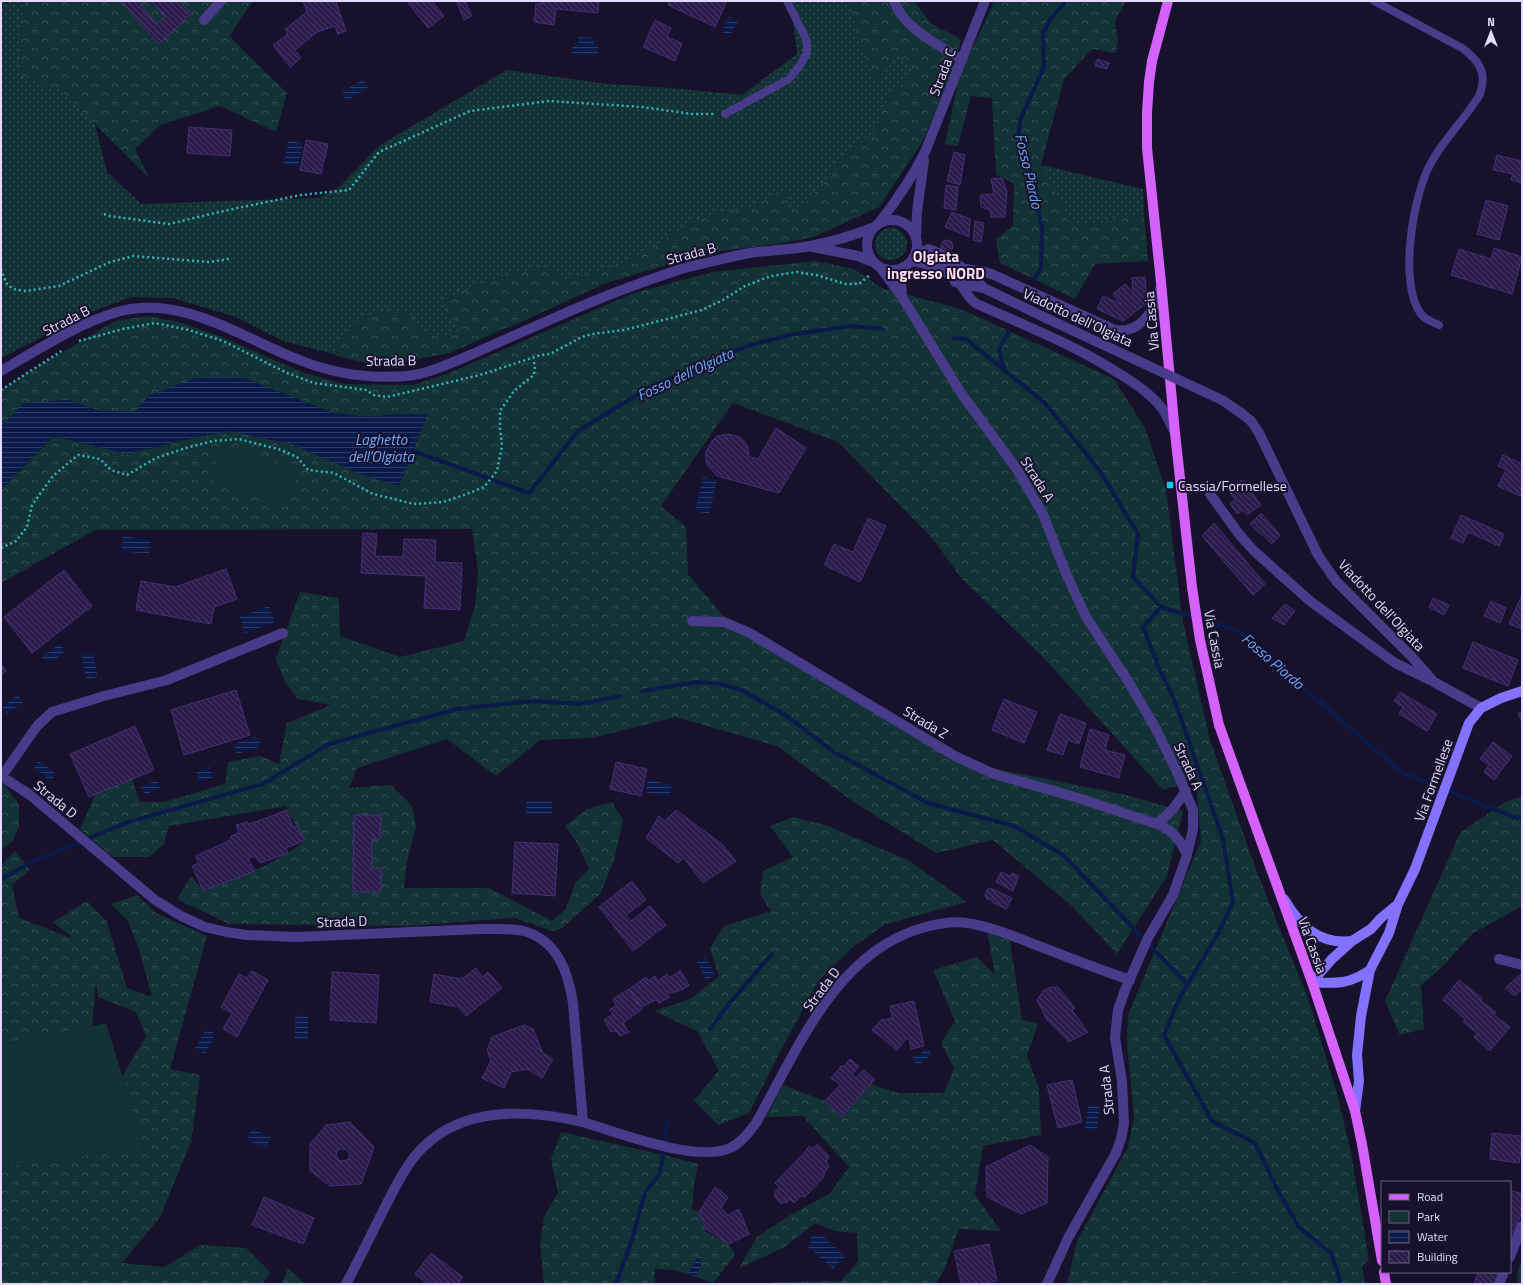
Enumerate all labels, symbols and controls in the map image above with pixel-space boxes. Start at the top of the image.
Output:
north arrow [1471,12,1511,52]
text: N [1487,14,1495,30]
street label: Strada C [923,45,961,99]
water label: Fosso Piordo [1009,131,1049,211]
street label: Strada B [664,236,718,270]
district label: Olgiata ingresso NORD [887,245,985,285]
street label: Viadotto dell'Olgiata [1020,282,1136,352]
street label: Via Cassia [1138,291,1164,351]
street label: Strada B [39,299,93,341]
water label: Fosso dell’Olgiata [633,341,738,406]
street label: Strada B [366,349,416,371]
water label: Laghetto dell'Olgiata [348,428,415,468]
street label: Strada A [1016,452,1061,506]
place label: Cassia/Formellese [1178,475,1287,496]
marker: Cassia/Formellese [1165,480,1175,490]
street label: Viadotto dell'Olgiata [1334,554,1430,656]
street label: Via Cassia [1199,608,1231,670]
water label: Fosso Piordo [1237,627,1310,695]
street label: Strada Z [899,700,953,744]
street label: Via Formellese [1408,736,1458,824]
street label: Strada A [1169,739,1209,794]
street label: Strada D [30,775,82,823]
street label: Strada D [316,910,368,932]
street label: Via Cassia [1293,914,1333,976]
street label: Strada D [797,962,845,1016]
street label: Strada A [1093,1063,1119,1116]
legend [1381,1181,1511,1273]
text: Road [1417,1187,1443,1206]
text: Park [1417,1207,1440,1226]
text: Water [1417,1227,1448,1246]
text: Building [1417,1247,1458,1266]

